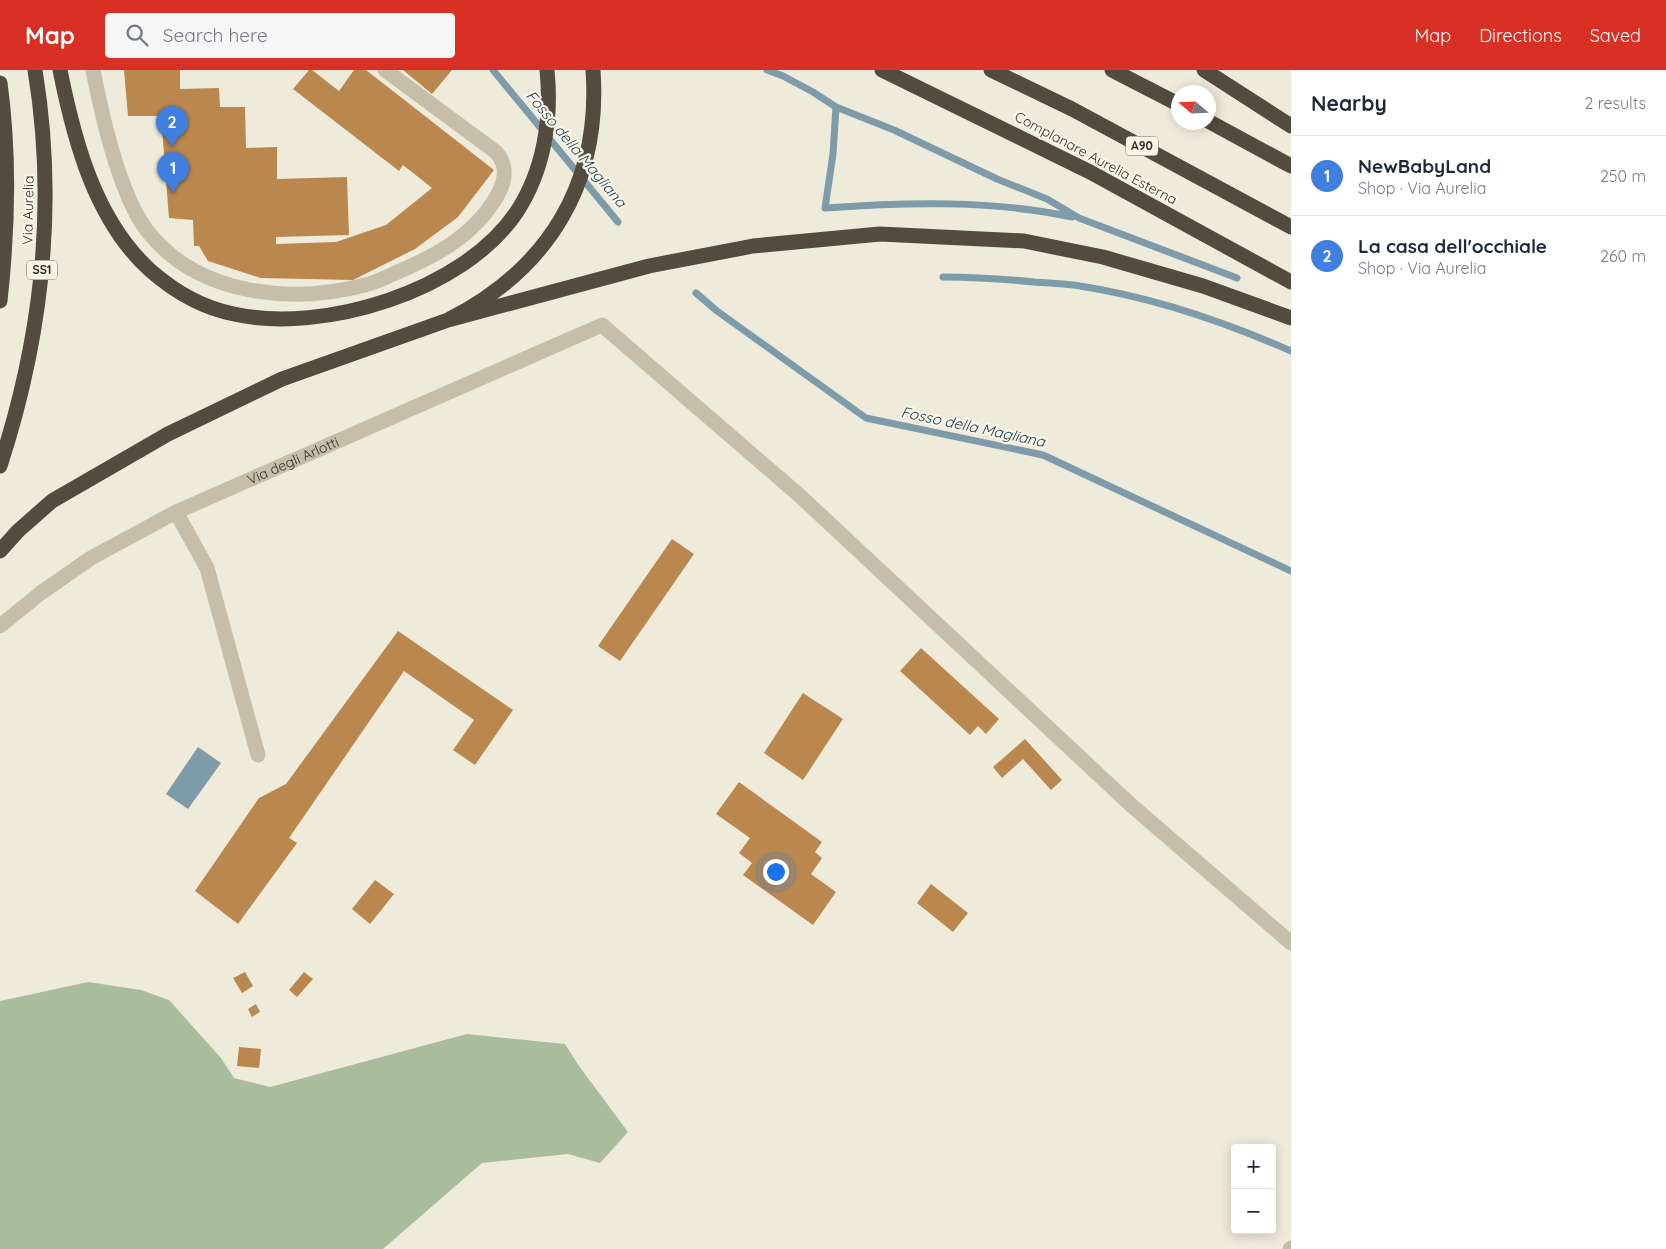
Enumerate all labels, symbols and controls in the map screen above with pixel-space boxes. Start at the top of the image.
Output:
search box [105,13,455,58]
text: Map [25,20,75,50]
icon: search [123,21,151,49]
text: Search here [163,23,268,47]
text: Map [1414,24,1451,47]
text: Directions [1479,24,1562,47]
text: Saved [1590,24,1641,47]
north arrow [1171,85,1216,130]
water label: Fosso della Magliana [522,86,631,212]
text: Nearby [1311,90,1387,116]
text: 2 results [1584,93,1646,113]
pin: 2 [156,106,188,147]
street label: Complanare Aurelia Esterna [1012,107,1180,209]
road number: A90 [1126,136,1158,155]
pin: 1 [157,152,189,193]
text: NewBabyLand [1358,154,1491,178]
text: 1 [1324,166,1330,186]
text: 250 m [1600,166,1646,186]
street label: Via Aurelia [18,175,38,245]
text: Shop · Via Aurelia [1358,178,1486,198]
text: La casa dell'occhiale [1358,234,1547,258]
text: 2 [1322,246,1332,266]
text: 260 m [1600,246,1646,266]
text: Shop · Via Aurelia [1358,258,1486,278]
road number: SS1 [27,260,57,280]
water label: Fosso della Magliana [899,402,1048,451]
street label: Via degli Arlotti [244,433,342,489]
your location [763,859,789,885]
map controls [1231,1144,1276,1234]
button: + [1231,1144,1276,1189]
button: − [1231,1189,1276,1234]

